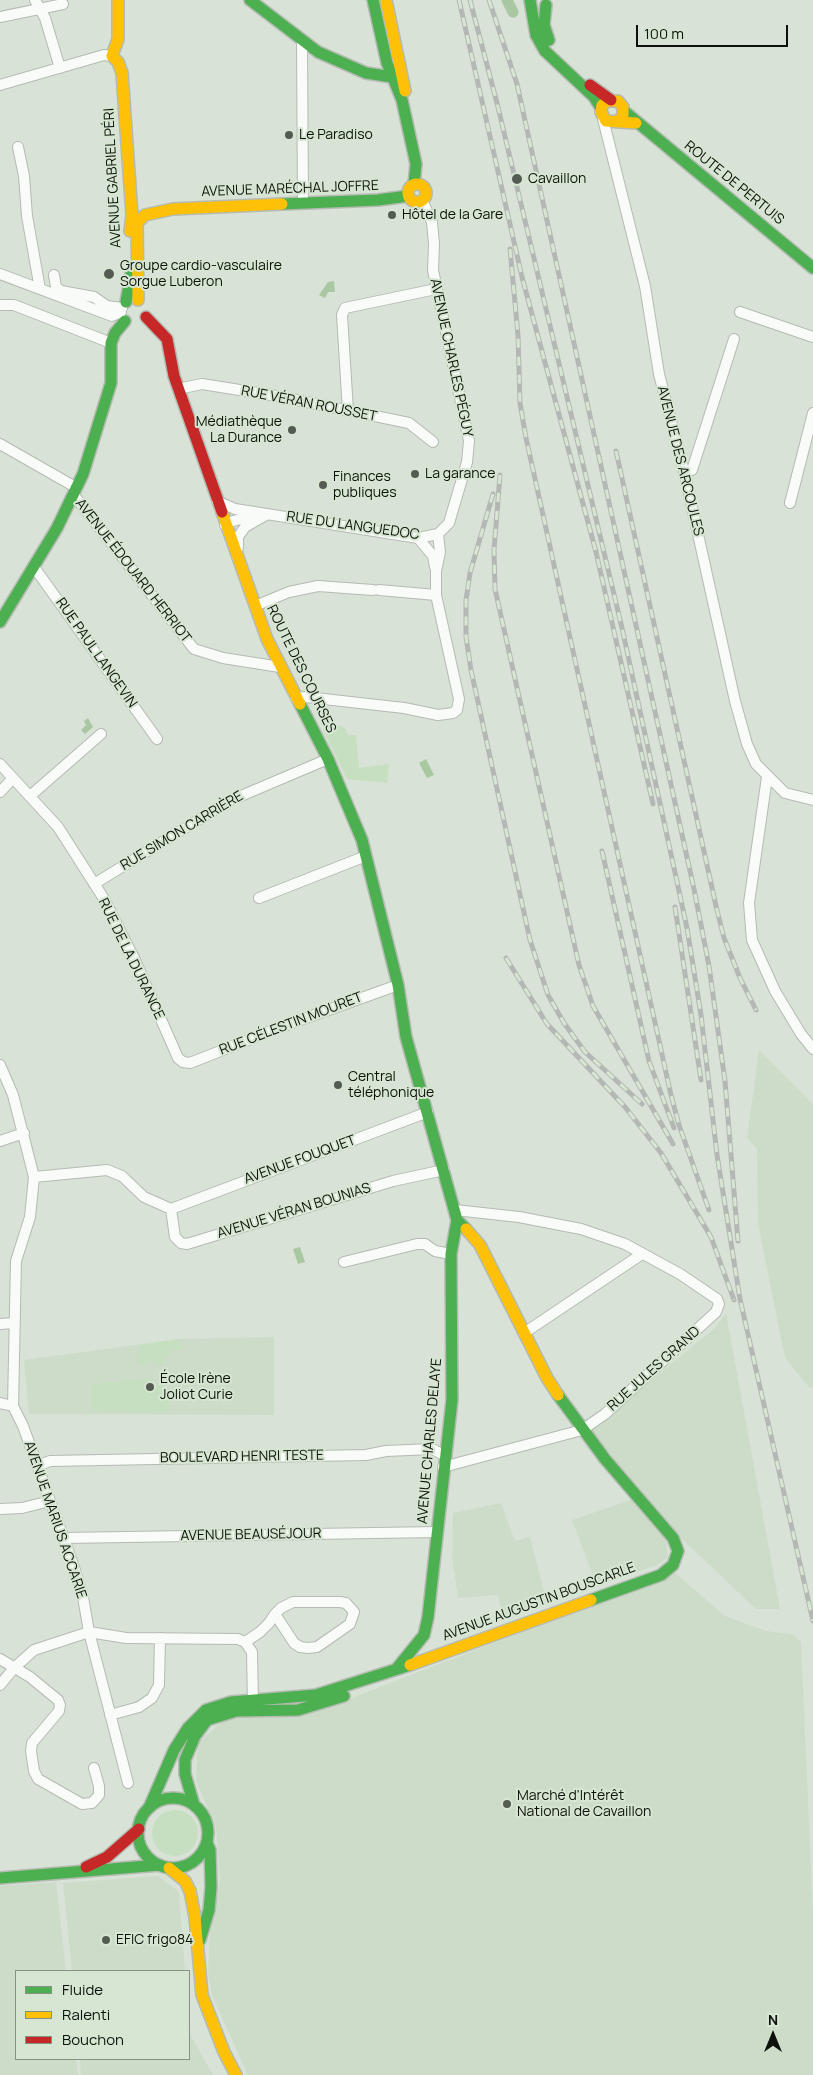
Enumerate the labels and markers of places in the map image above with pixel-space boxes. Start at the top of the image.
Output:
place label: Le Paradiso [299,127,373,143]
marker: Le Paradiso [283,129,295,141]
place label: Cavaillon [528,171,586,187]
marker: Cavaillon [510,172,524,186]
place label: Hôtel de la Gare [402,207,503,223]
marker: Hôtel de la Gare [386,209,398,221]
place label: Groupe cardio-vasculaire Sorgue Luberon [120,258,282,290]
marker: Groupe cardio-vasculaire Sorgue Luberon [102,267,116,281]
place label: Médiathèque La Durance [196,414,282,447]
marker: Médiathèque La Durance [286,424,298,436]
place label: La garance [425,466,495,482]
marker: La garance [409,468,421,480]
place label: Finances publiques [333,469,397,502]
marker: Finances publiques [317,479,329,491]
place label: Central téléphonique [348,1069,434,1102]
marker: Central téléphonique [332,1079,344,1091]
place label: École Irène Joliot Curie [160,1371,233,1404]
marker: École Irène Joliot Curie [144,1381,156,1393]
place label: Marché d'Intérêt National de Cavaillon [517,1788,651,1820]
marker: Marché d'Intérêt National de Cavaillon [501,1798,513,1810]
place label: EFIC frigo84 [116,1932,193,1948]
marker: EFIC frigo84 [100,1934,112,1946]

